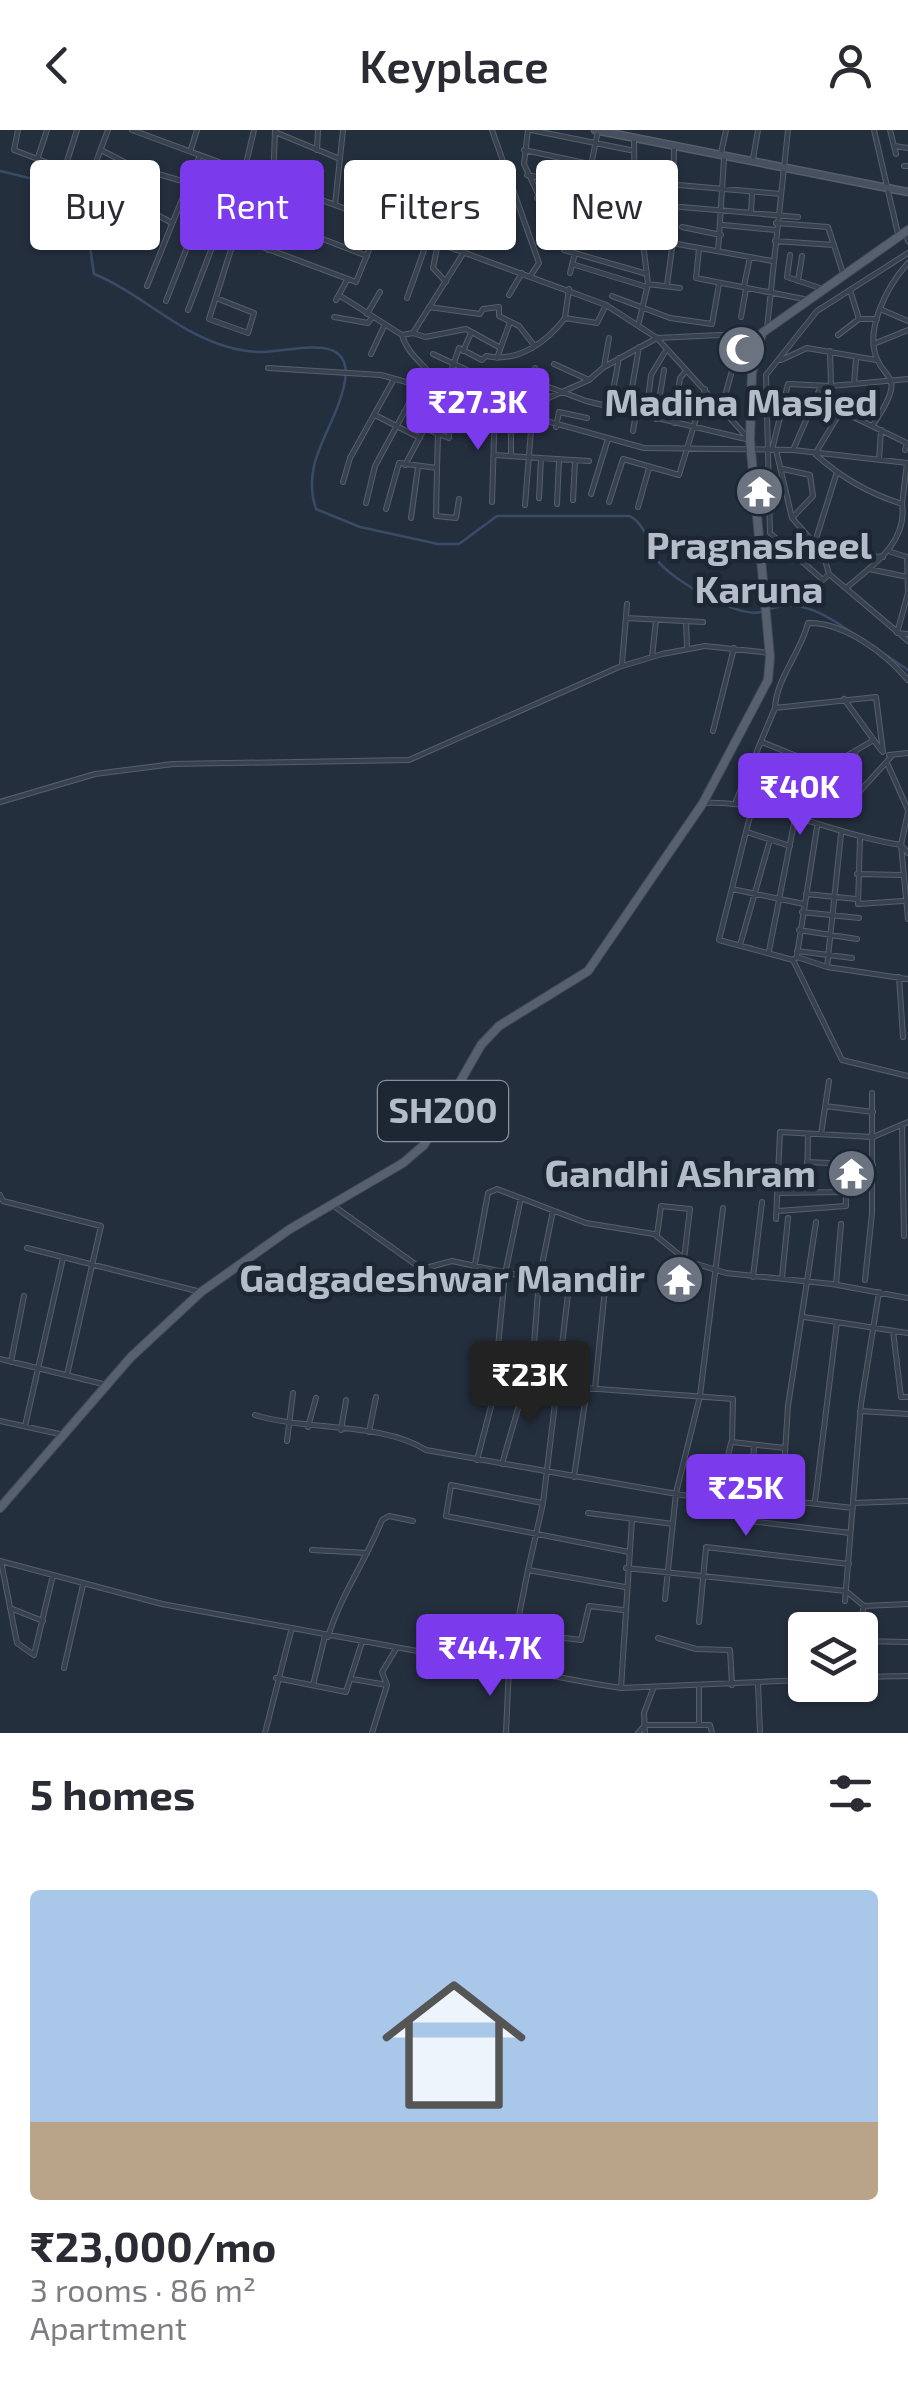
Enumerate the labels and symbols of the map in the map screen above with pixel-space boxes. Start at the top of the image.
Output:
mosque icon: Madina Masjed [715,323,767,375]
pin: ₹27.3K [397,368,559,453]
place label: Madina Masjed [604,378,878,424]
temple icon: Pragnasheel Karuna [733,466,785,518]
place label: Pragnasheel Karuna [646,521,873,611]
pin: ₹40K [741,753,859,838]
road number: SH200 [378,1081,508,1141]
temple icon: Gandhi Ashram [825,1148,877,1200]
place label: Gandhi Ashram [544,1149,816,1195]
temple icon: Gadgadeshwar Mandir [654,1253,706,1305]
place label: Gadgadeshwar Mandir [239,1254,645,1300]
pin: ₹23K [471,1341,589,1426]
pin: ₹25K [687,1454,805,1539]
pin: ₹44.7K [409,1614,571,1699]

